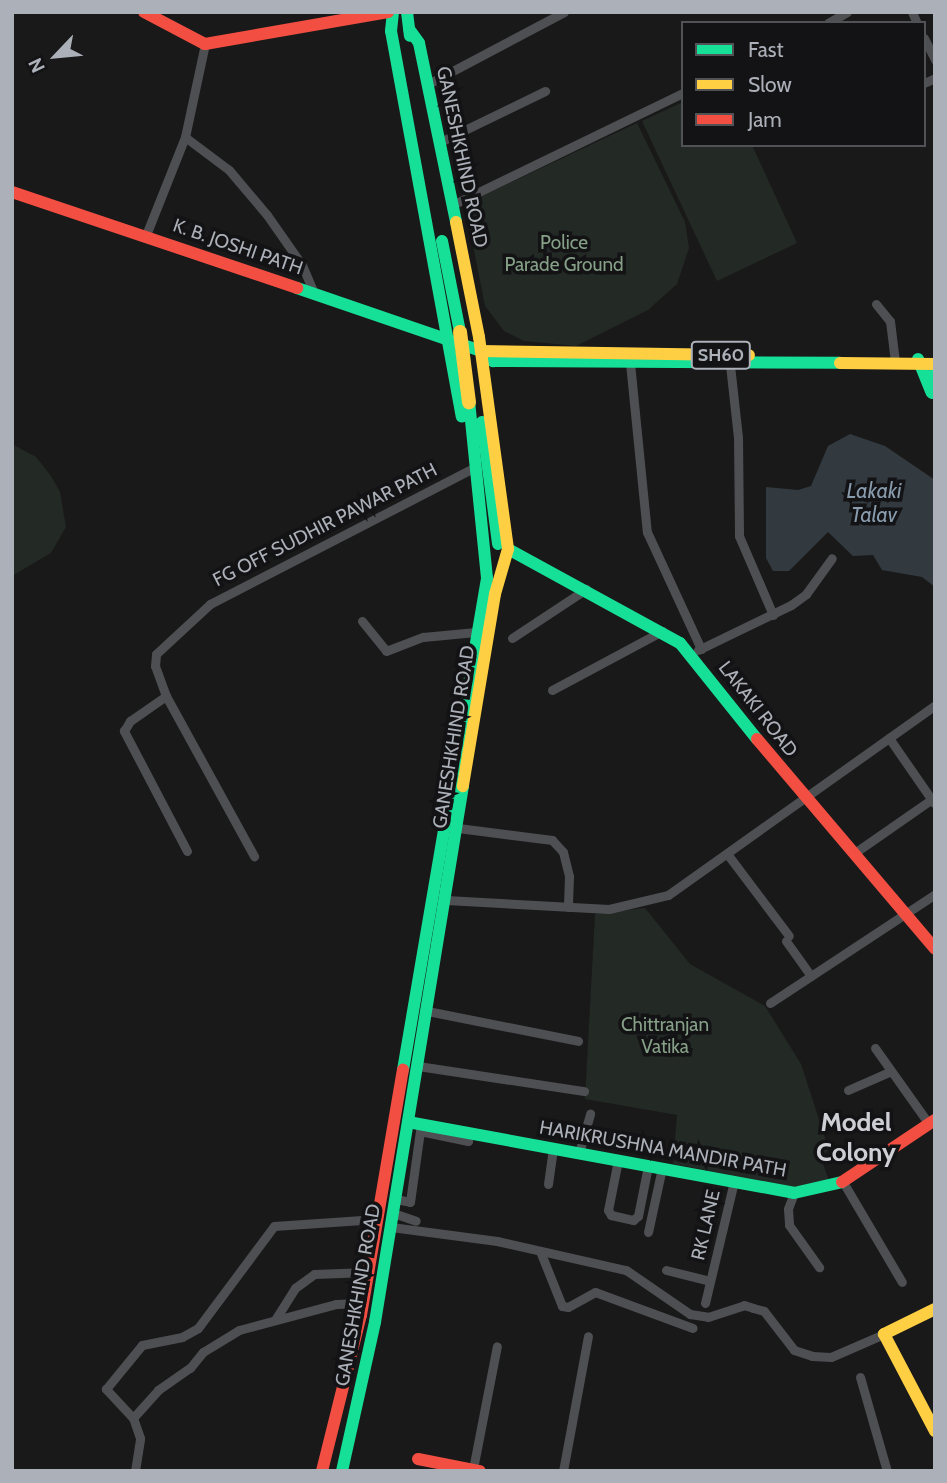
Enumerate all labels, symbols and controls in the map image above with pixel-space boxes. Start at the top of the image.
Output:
north arrow [21,21,91,91]
legend [681,21,926,147]
text: Fast [748,37,784,62]
text: N [23,54,50,77]
street label: GANESHKHIND ROAD [432,64,492,250]
text: Slow [748,72,792,97]
text: Jam [748,107,782,132]
street label: K. B. JOSHI PATH [170,214,306,280]
park label: Police Parade Ground [504,232,624,276]
road number: SH60 [690,340,752,370]
street label: FG OFF SUDHIR PAWAR PATH [209,458,441,592]
water label: Lakaki Talav [847,478,901,528]
street label: GANESHKHIND ROAD [428,644,480,830]
street label: LAKAKI ROAD [714,657,802,761]
park label: Chittranjan Vatika [621,1014,709,1058]
district label: Model Colony [816,1107,896,1168]
street label: HARIKRUSHNA MANDIR PATH [538,1116,788,1182]
street label: RK LANE [687,1188,725,1262]
street label: GANESHKHIND ROAD [331,1202,385,1388]

